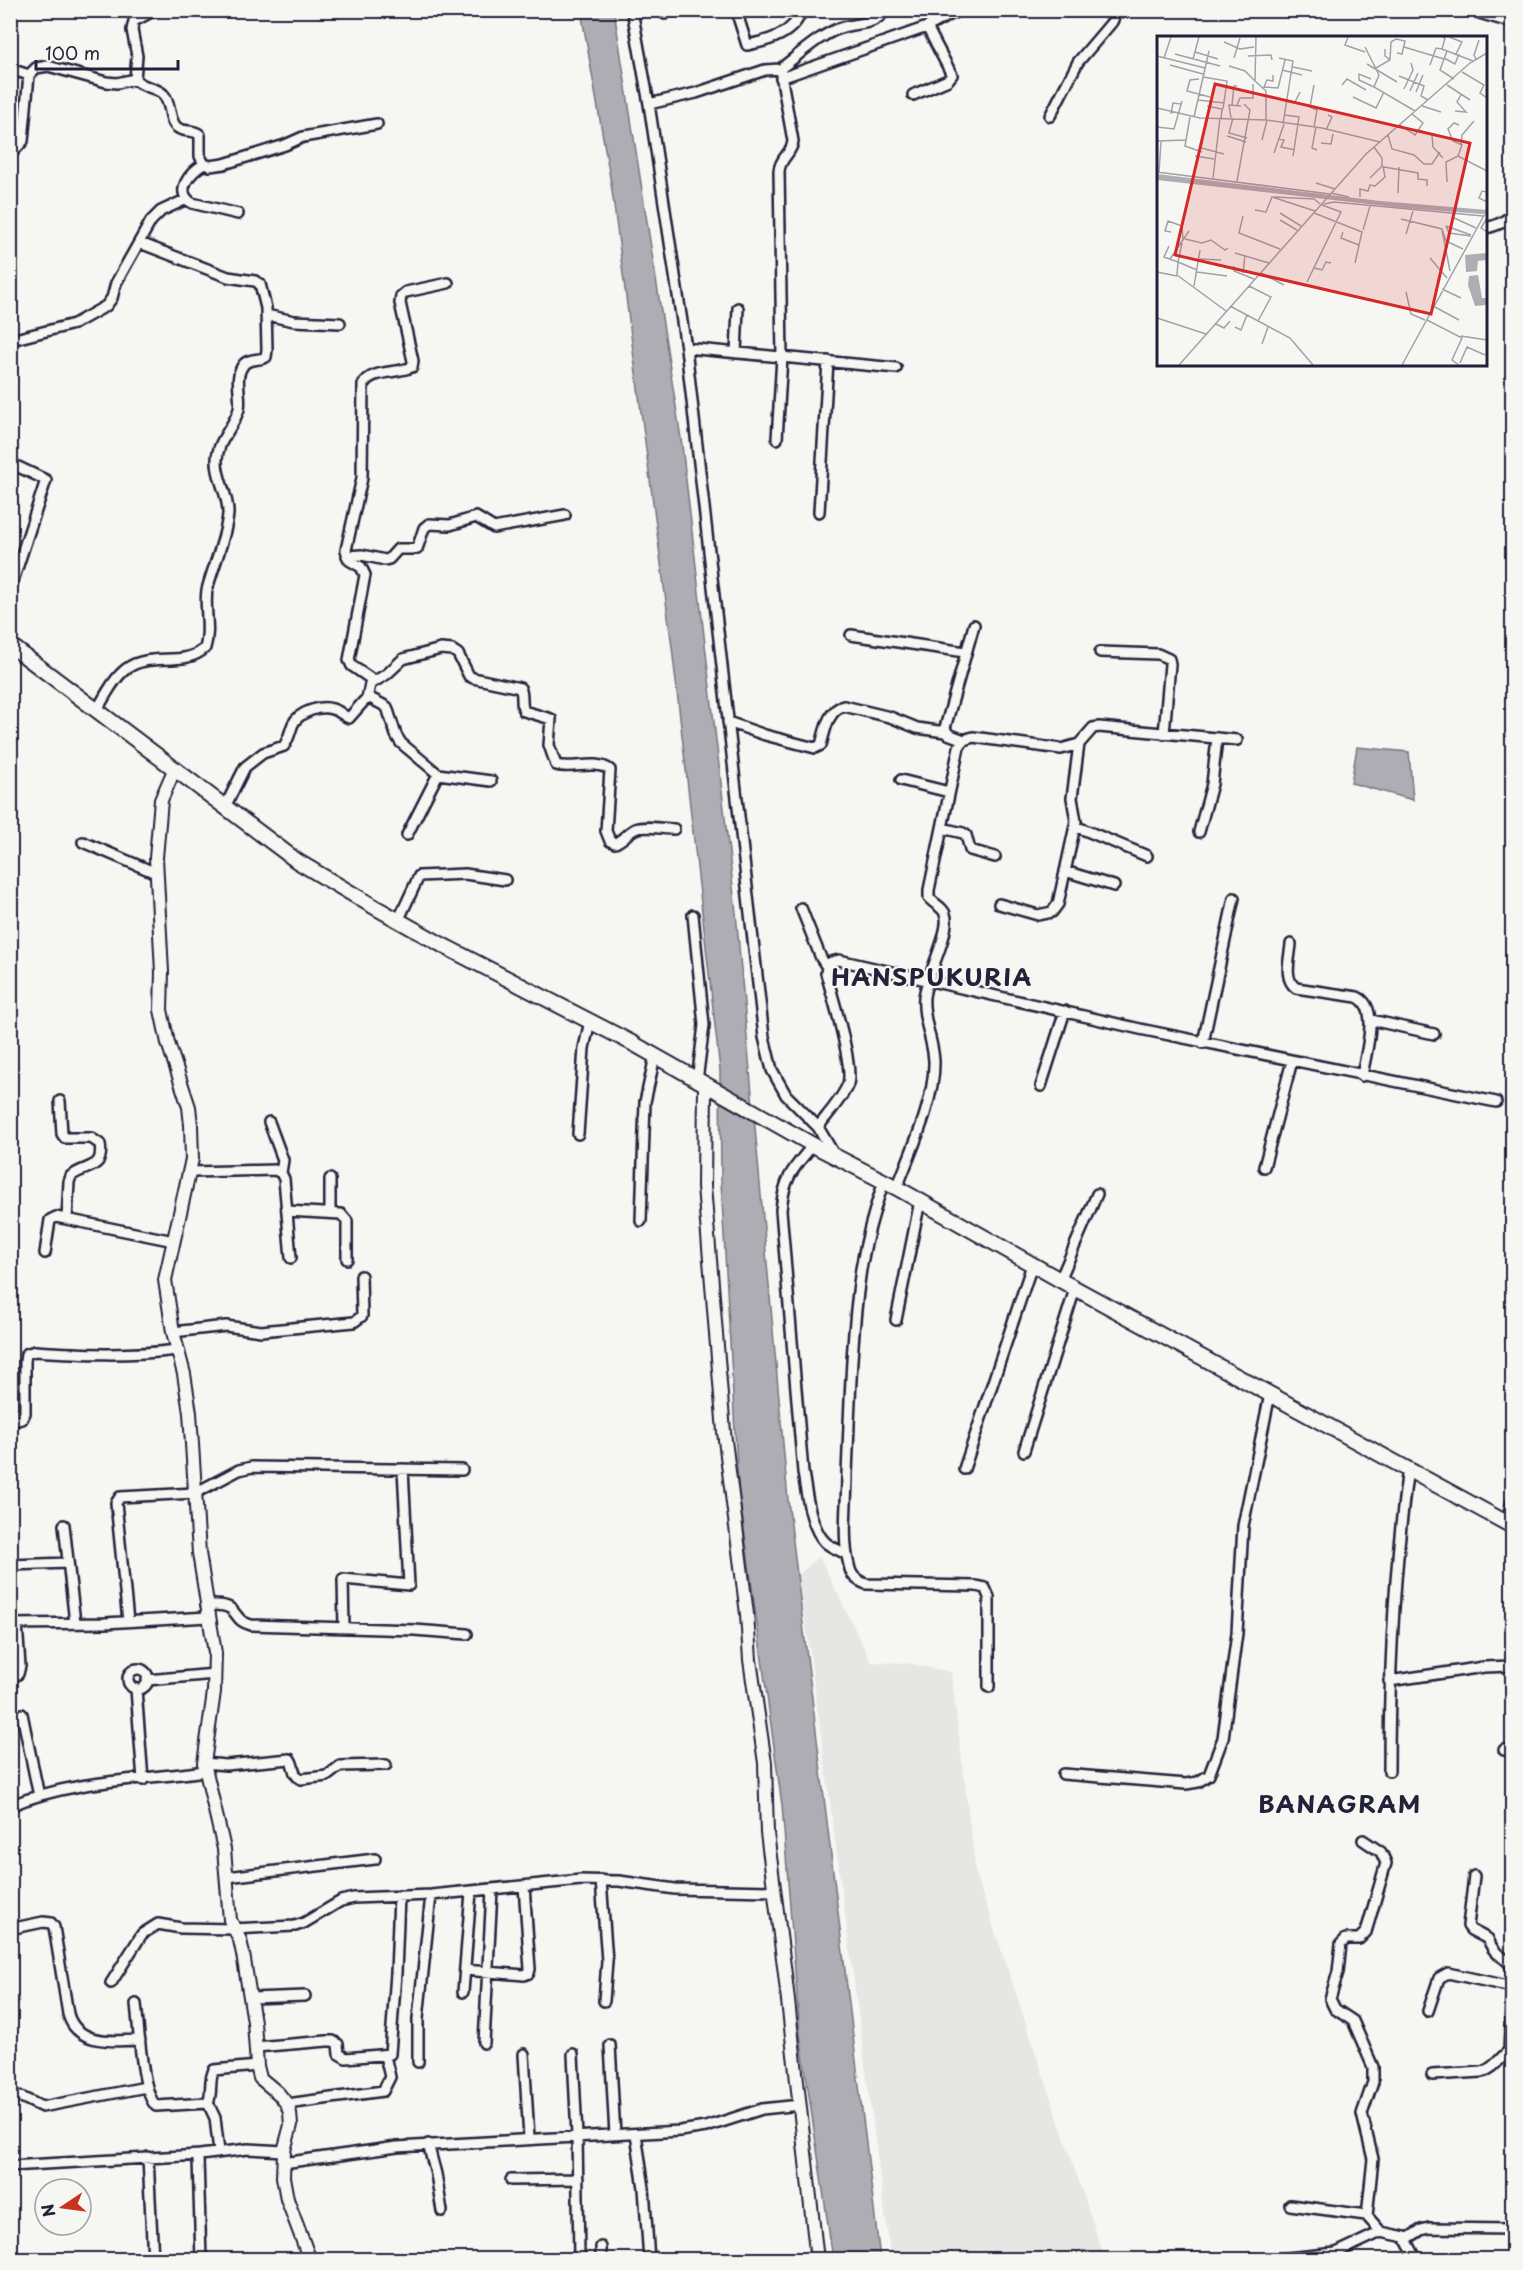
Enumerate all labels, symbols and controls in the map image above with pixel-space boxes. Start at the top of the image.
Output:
scale bar [36,33,178,71]
inset map [1157,36,1487,366]
text: 100 m [45,39,100,66]
district label: HANSPUKURIA [831,958,1033,994]
district label: BANAGRAM [1258,1785,1422,1821]
north arrow [33,2177,93,2237]
text: N [34,2202,61,2219]

